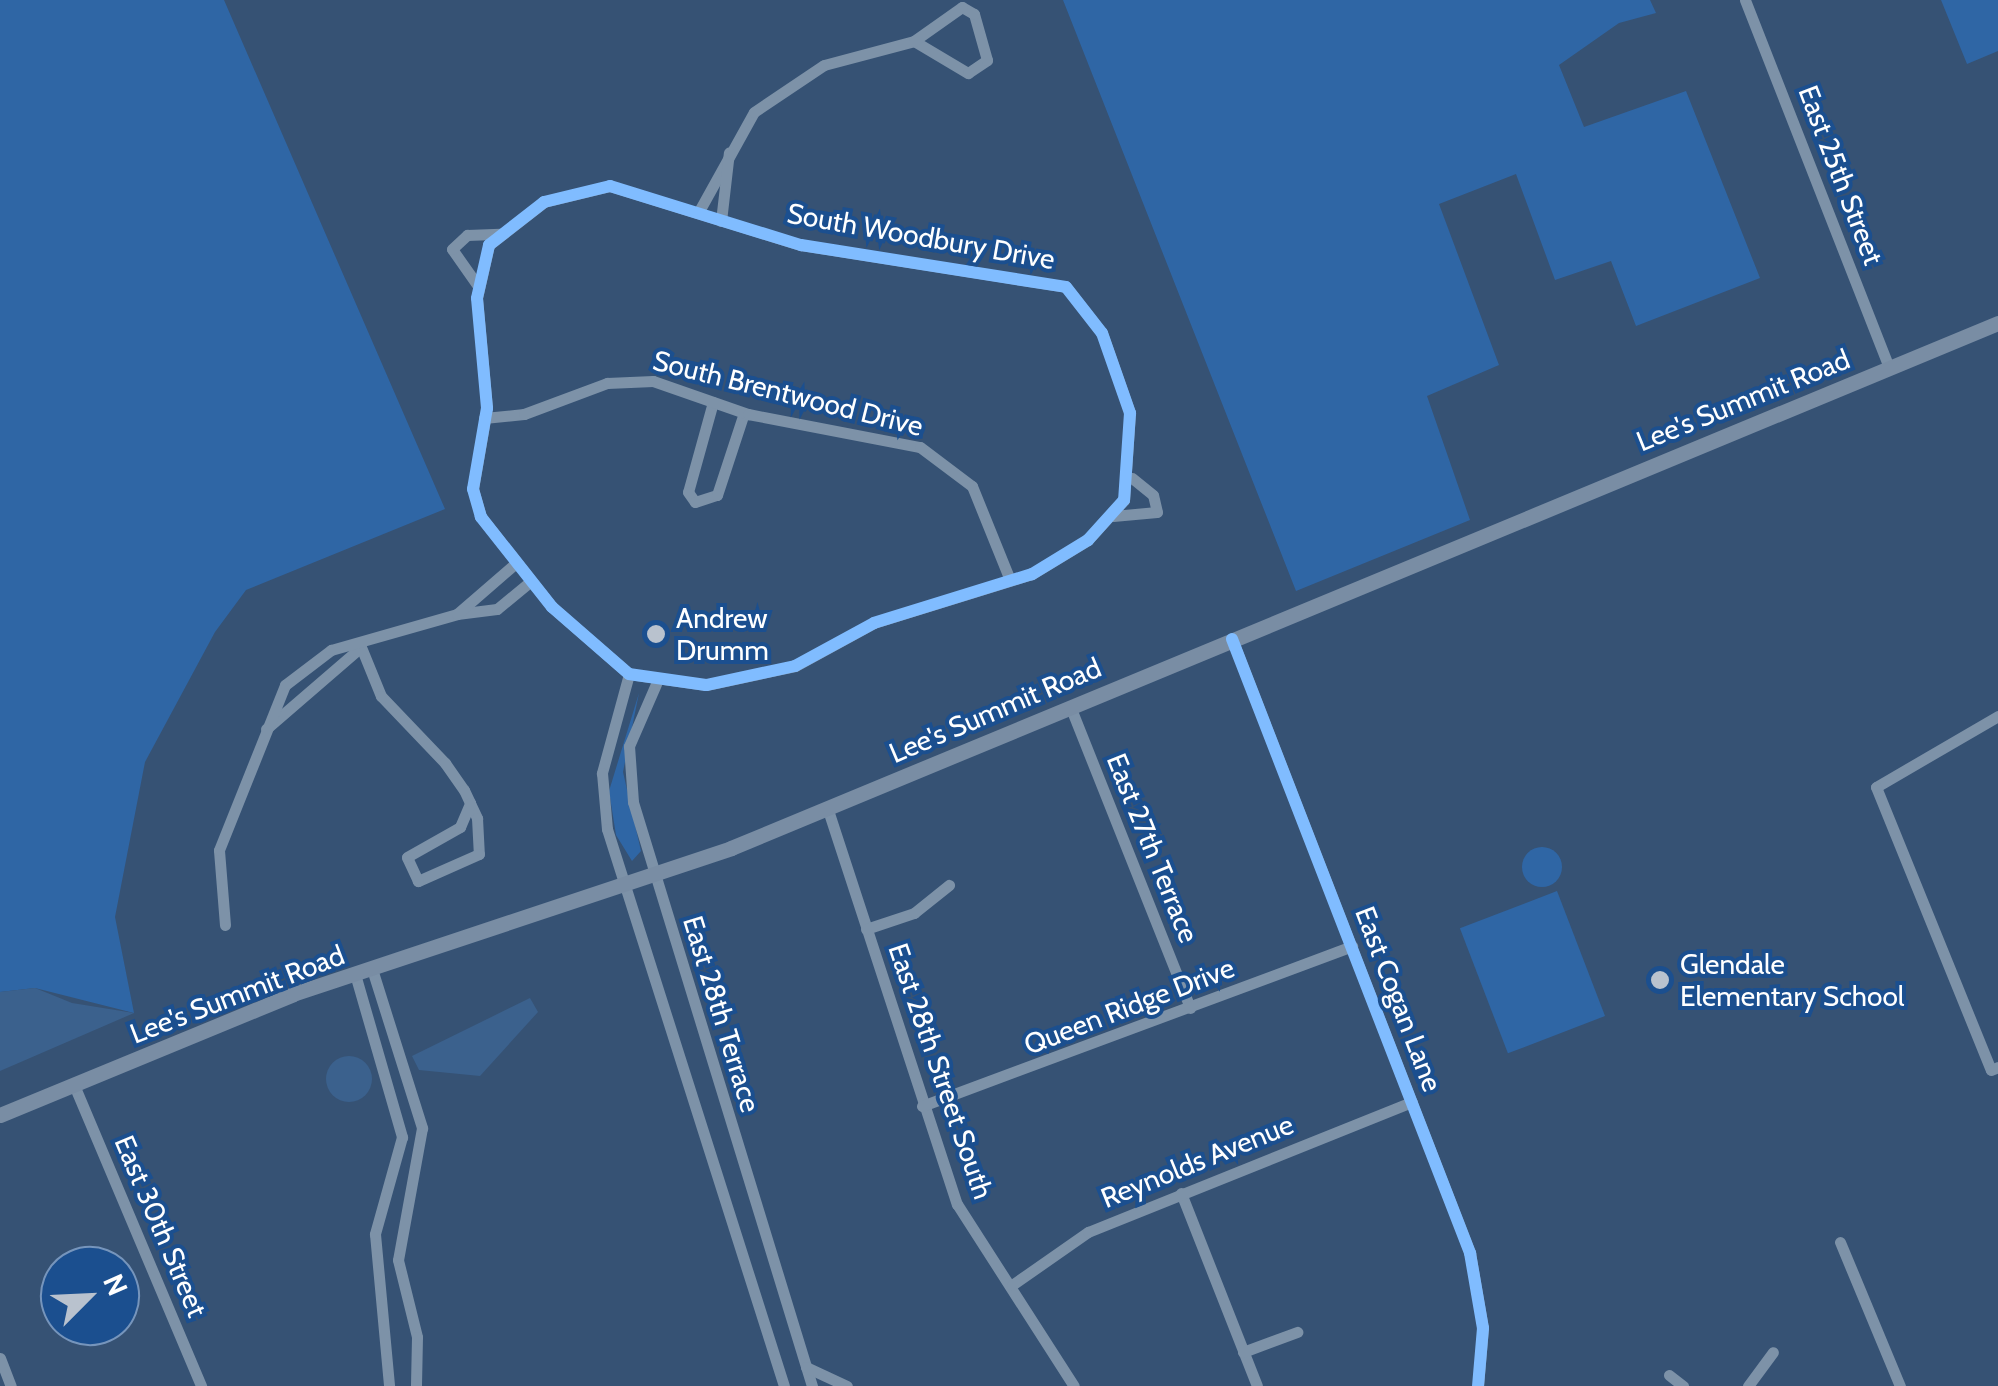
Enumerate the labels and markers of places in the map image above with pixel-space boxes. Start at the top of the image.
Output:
place label: Andrew Drumm [676,601,769,667]
marker: Andrew Drumm [645,623,667,645]
place label: Glendale Elementary School [1680,947,1904,1013]
marker: Glendale Elementary School [1649,969,1671,991]

